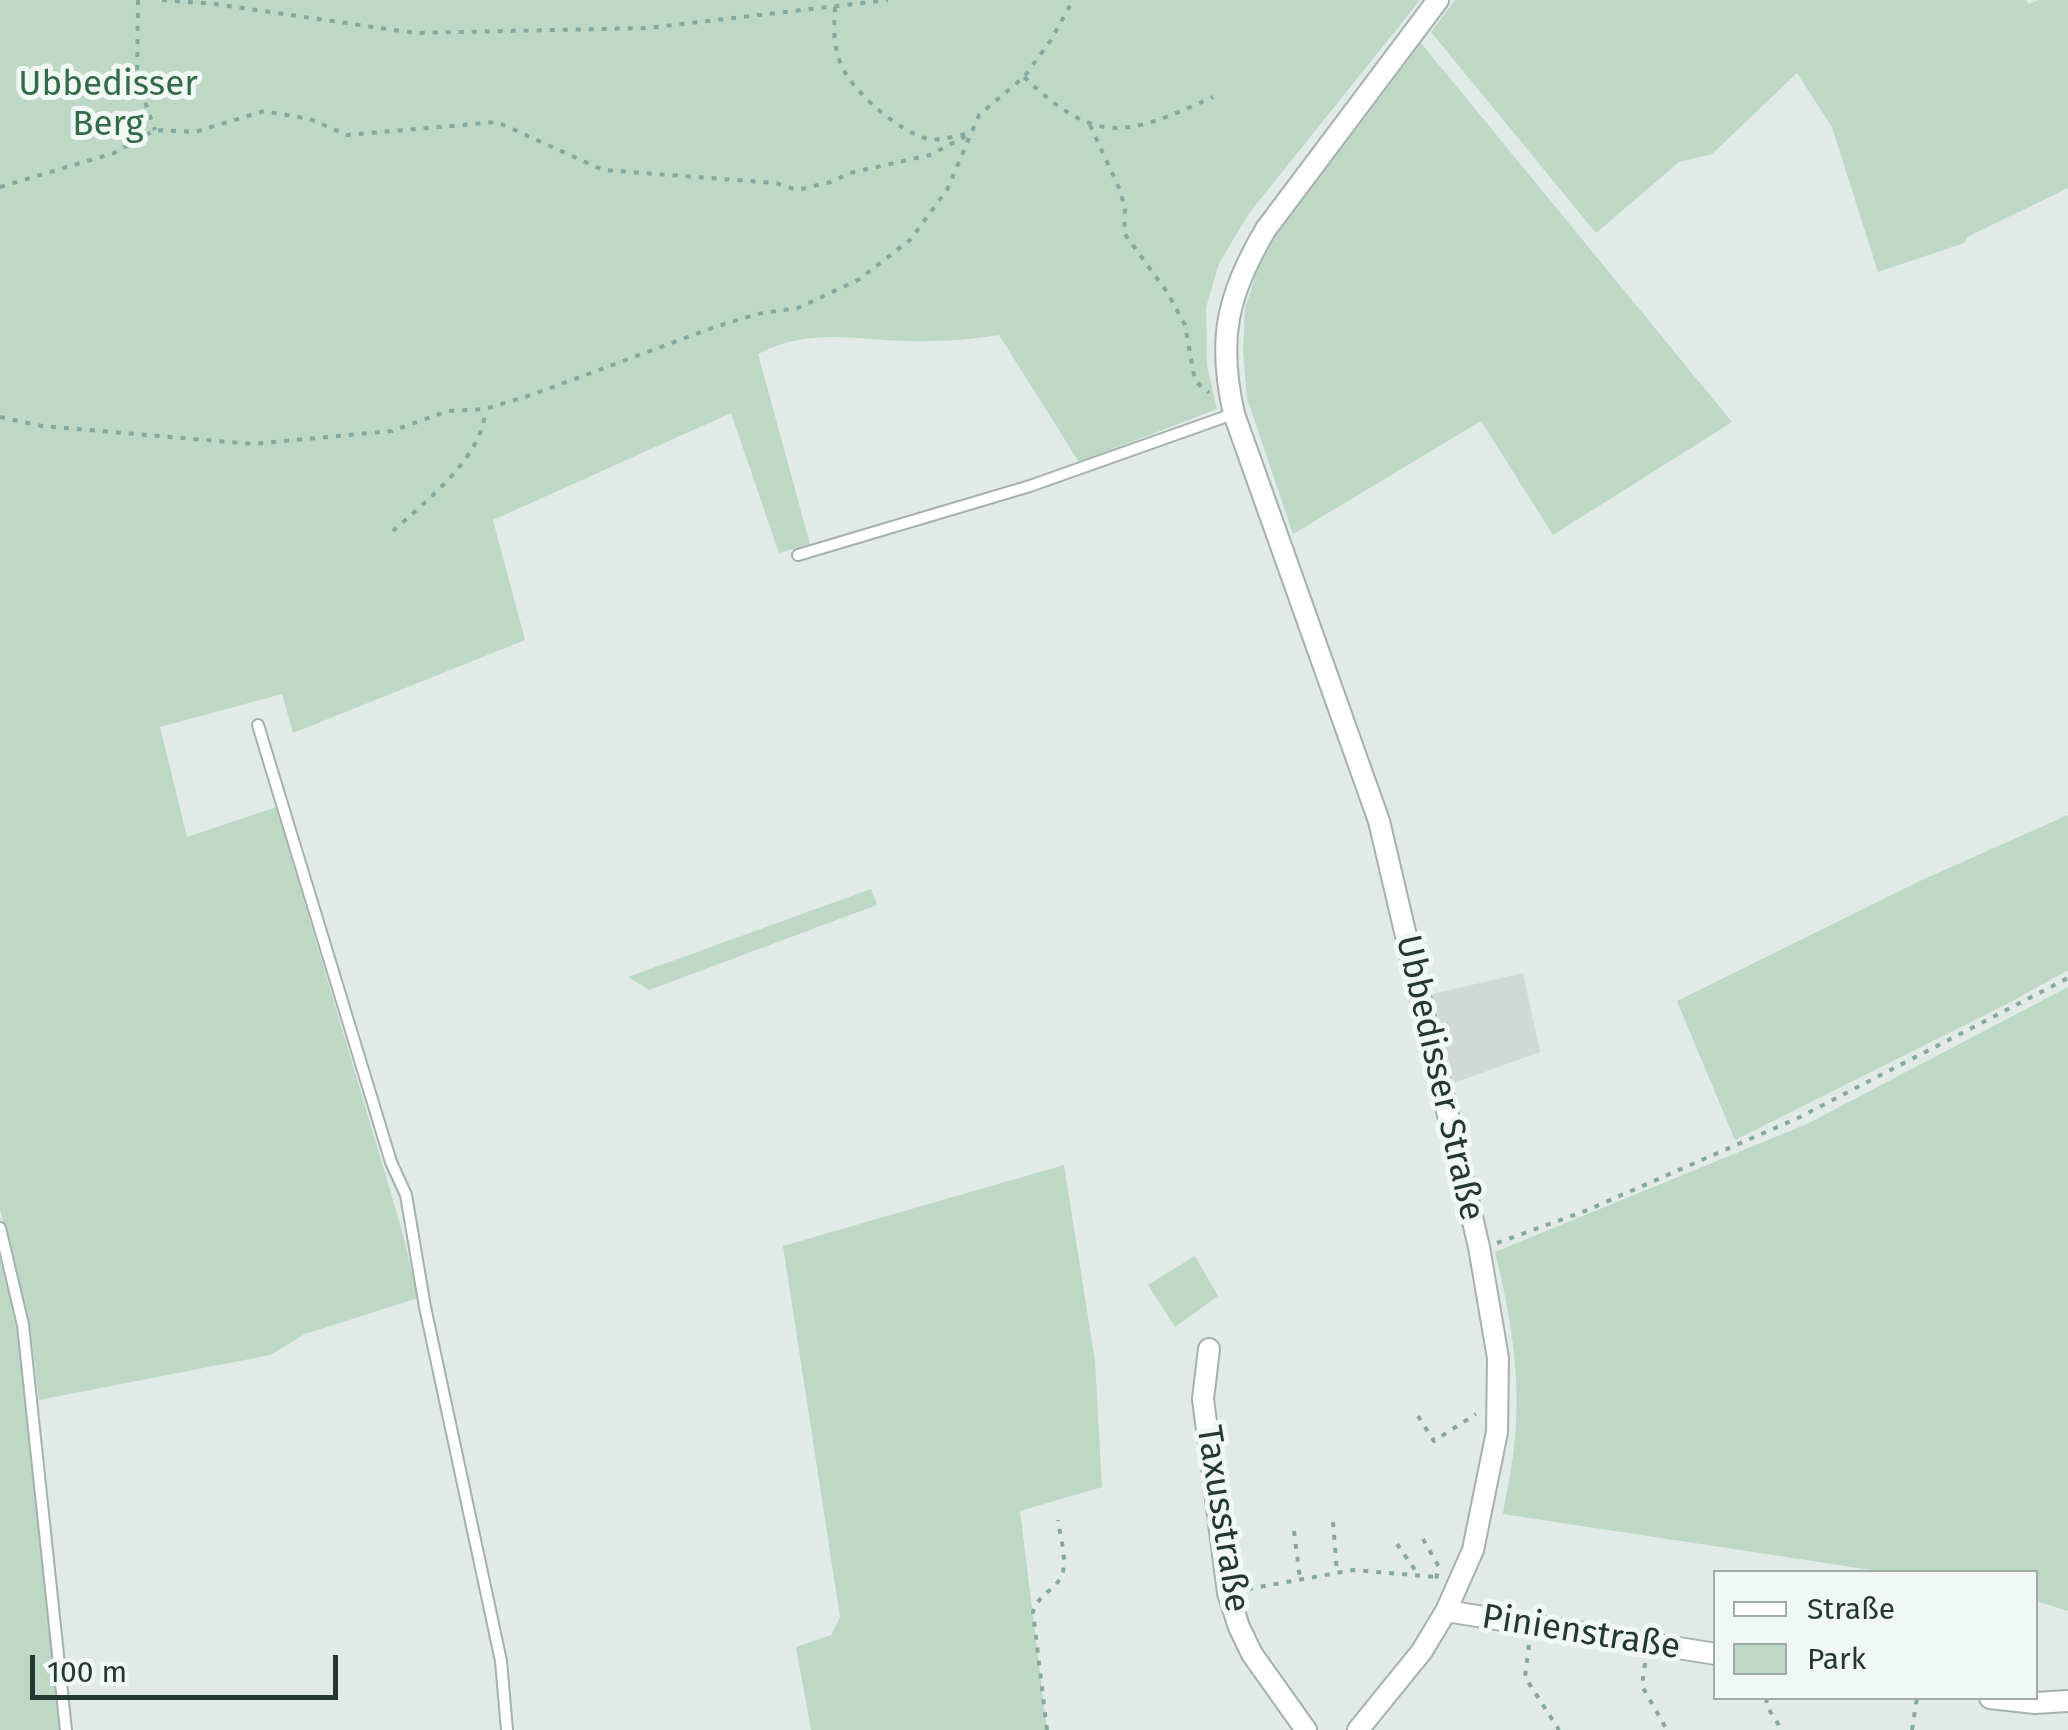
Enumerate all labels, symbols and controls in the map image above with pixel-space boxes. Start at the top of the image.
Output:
park label: Ubbedisser Berg [18,64,198,146]
street label: Ubbedisser Straße [1386,931,1492,1225]
street label: Taxusstraße [1187,1423,1257,1615]
legend [1713,1570,2038,1700]
text: Straße [1807,1591,1895,1627]
street label: Pinienstraße [1479,1597,1683,1669]
scale bar [35,1635,342,1697]
text: Park [1807,1641,1866,1677]
text: 100 m [47,1654,127,1690]

